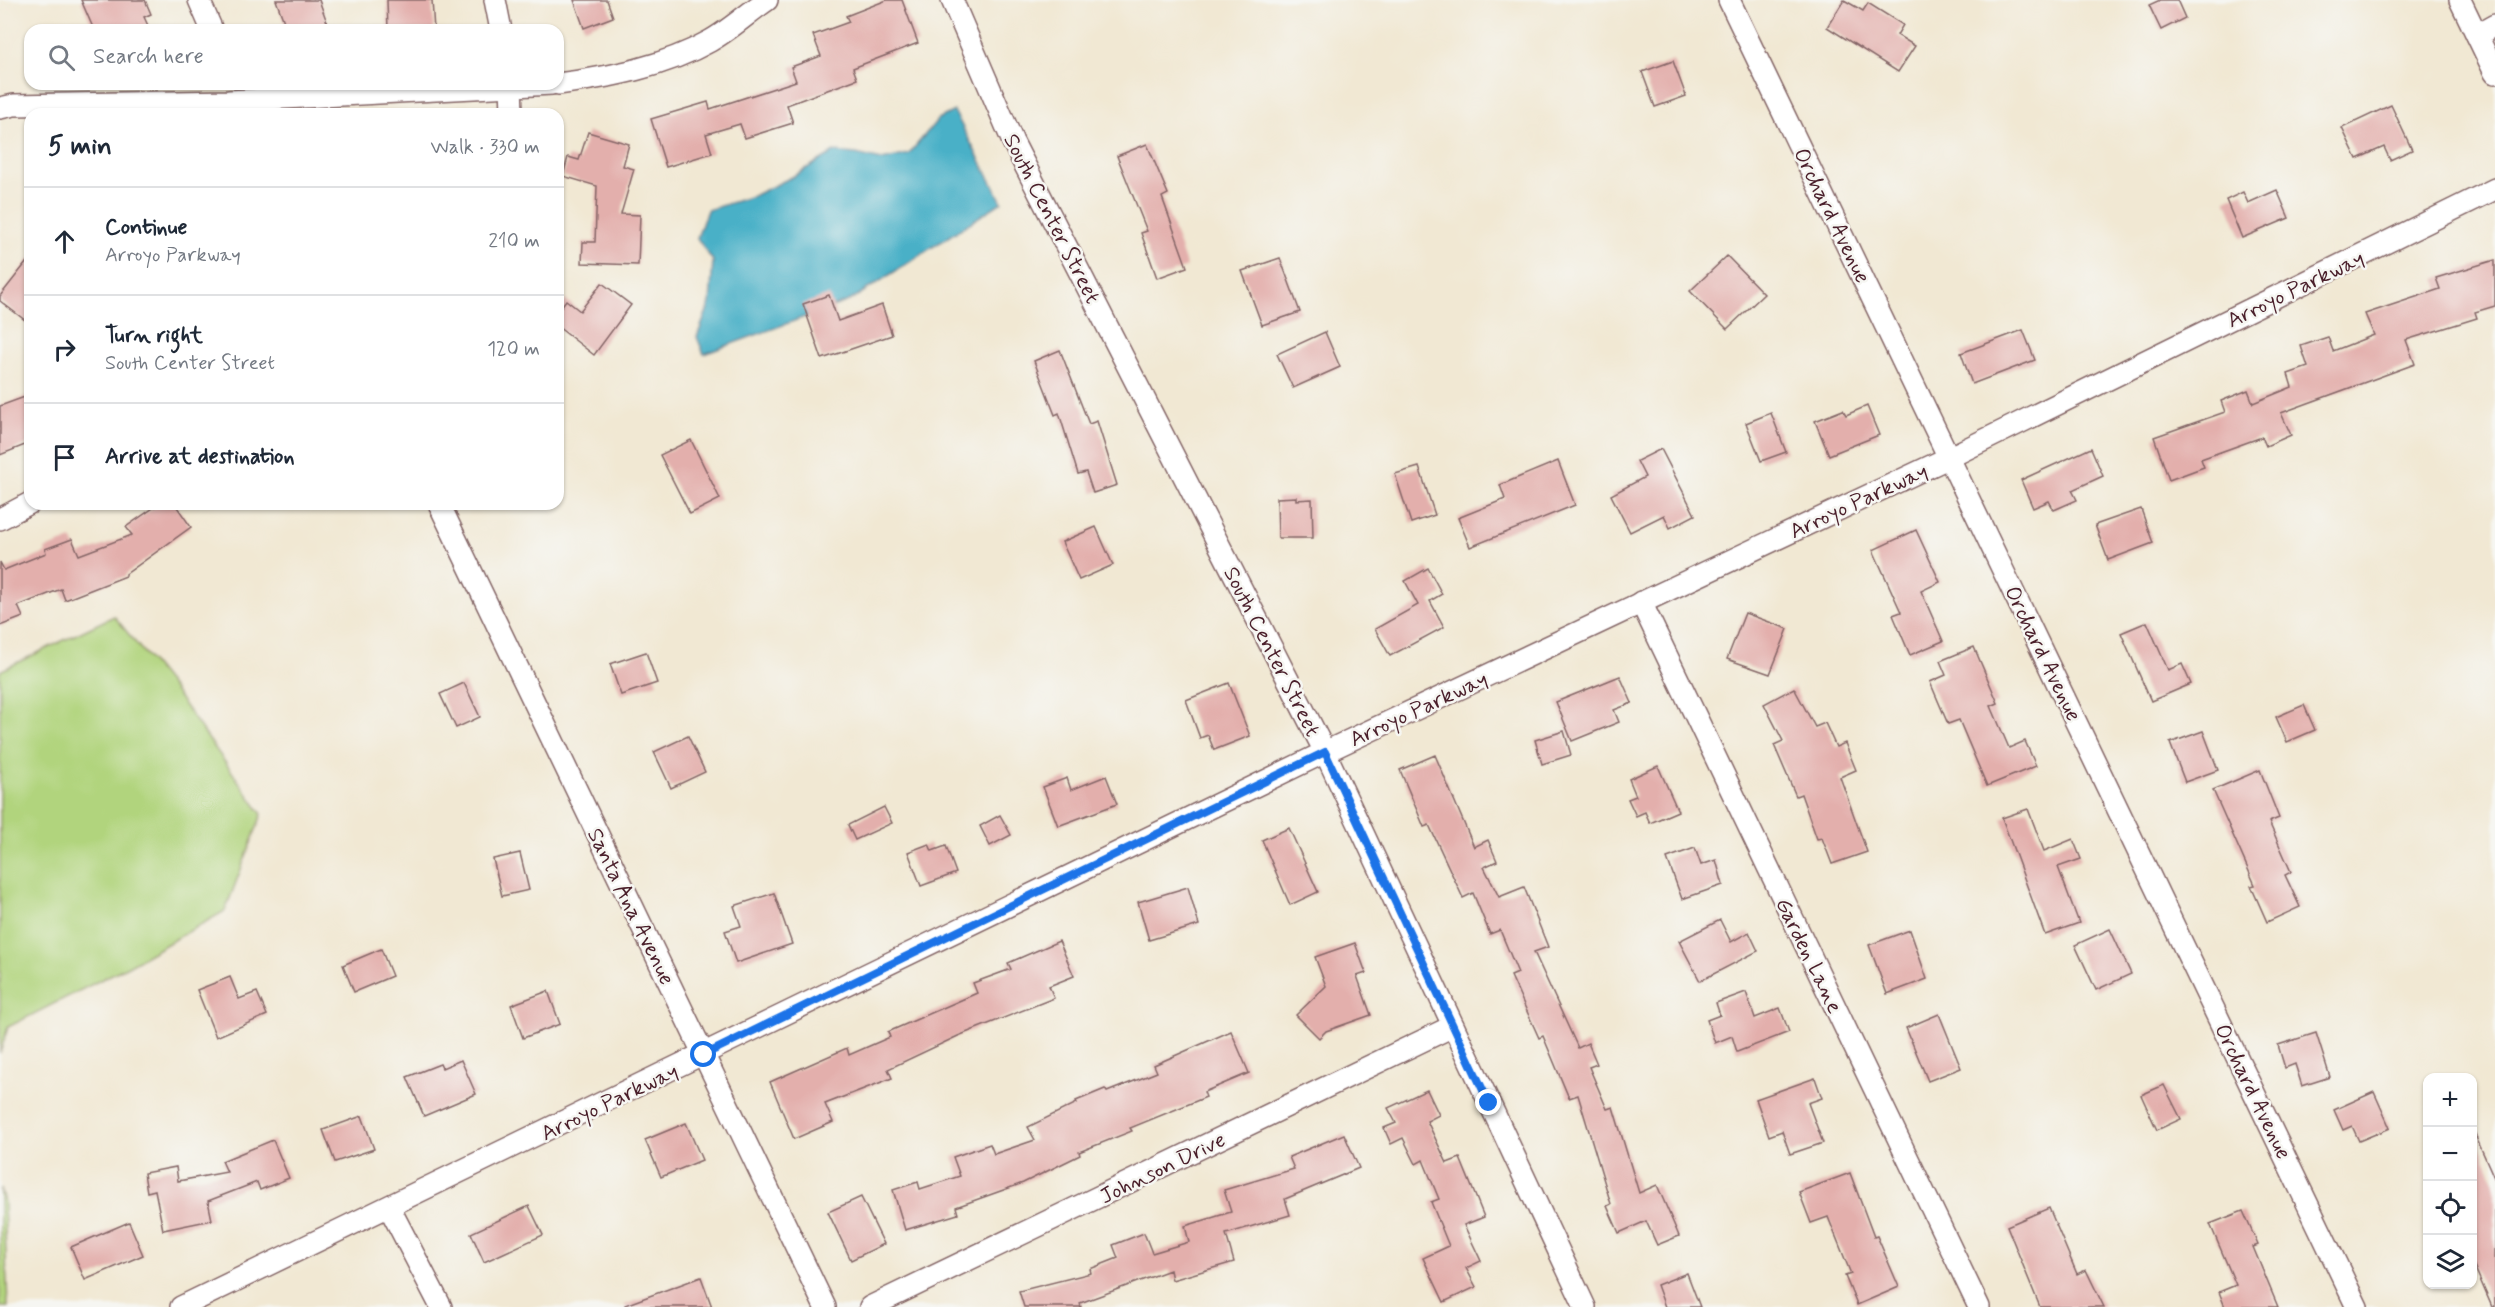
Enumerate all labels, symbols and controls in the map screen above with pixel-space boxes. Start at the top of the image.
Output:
search box [24,24,564,90]
icon: search [45,41,78,74]
text: Search here [93,43,204,71]
street label: South Center Street [996,129,1106,309]
text: 5 min [48,130,112,164]
text: Walk · 330 m [431,134,540,161]
street label: Orchard Avenue [1786,143,1876,288]
text: Continue [105,214,187,242]
icon: ahead [48,225,81,258]
text: 210 m [488,228,540,255]
text: Arroyo Parkway [105,242,241,269]
street label: Arroyo Parkway [2223,244,2369,335]
text: Turn right [105,322,203,350]
icon: right [48,333,81,366]
text: 120 m [487,336,540,363]
text: South Center Street [105,350,275,377]
icon: arrive [48,441,81,474]
text: Arrive at destination [105,443,295,471]
street label: Arroyo Parkway [1785,458,1932,546]
street label: South Center Street [1216,562,1326,742]
street label: Orchard Avenue [1997,581,2087,726]
street label: Arroyo Parkway [1345,666,1492,754]
street label: Santa Ana Avenue [580,824,680,990]
street label: Garden Lane [1768,894,1848,1018]
street label: Orchard Avenue [2207,1019,2297,1164]
route start [690,1041,716,1067]
street label: Arroyo Parkway [537,1057,683,1148]
map controls [2423,1073,2477,1289]
button: + [2423,1073,2477,1127]
route end [1475,1089,1501,1115]
street label: Johnson Drive [1095,1126,1230,1211]
button: − [2423,1127,2477,1181]
button: locate [2423,1181,2477,1235]
button: layers [2423,1235,2477,1289]

